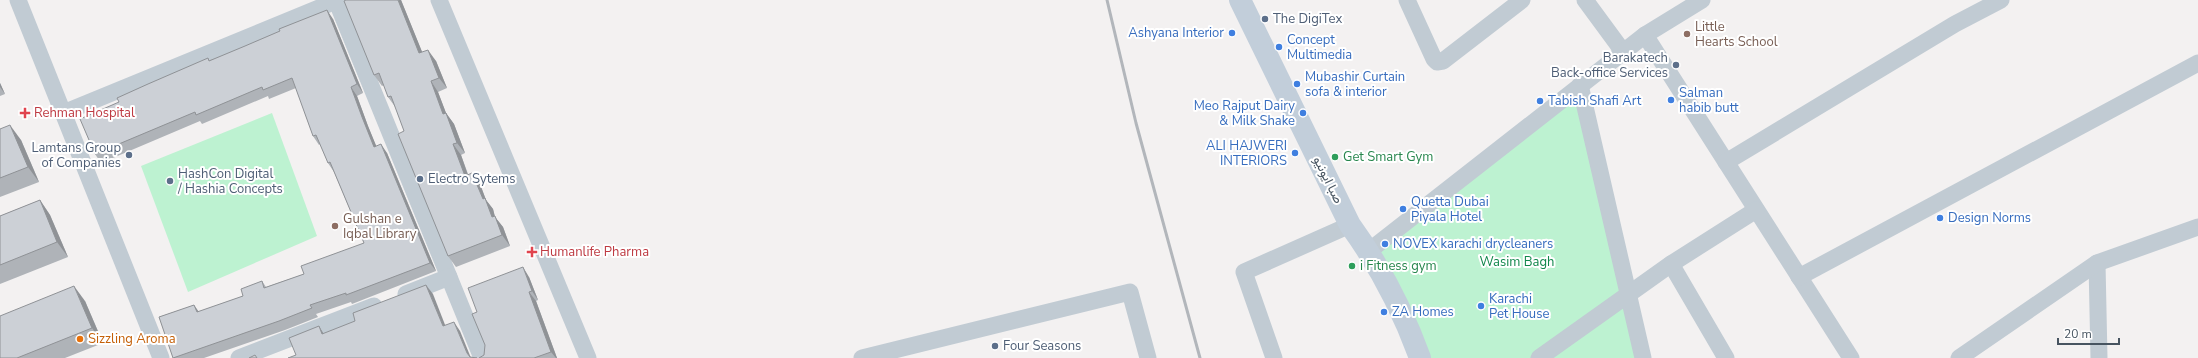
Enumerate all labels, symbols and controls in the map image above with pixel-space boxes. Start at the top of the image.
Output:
place label: The DigiTex [1273,10,1342,28]
marker: The DigiTex [1260,14,1270,24]
place label: Little Hearts School [1695,18,1778,51]
place label: Ashyana Interior [1128,24,1224,42]
marker: Ashyana Interior [1227,28,1237,38]
marker: Little Hearts School [1682,29,1692,39]
place label: Concept Multimedia [1287,31,1352,64]
marker: Concept Multimedia [1274,42,1284,52]
place label: Barakatech Back-office Services [1551,49,1668,82]
marker: Barakatech Back-office Services [1671,60,1681,70]
place label: Mubashir Curtain sofa & interior [1305,68,1405,101]
marker: Mubashir Curtain sofa & interior [1292,79,1302,89]
place label: Salman habib butt [1679,84,1739,117]
place label: Tabish Shafi Art [1548,92,1642,110]
marker: Salman habib butt [1666,95,1676,105]
marker: Tabish Shafi Art [1535,96,1545,106]
place label: Meo Rajput Dairy & Milk Shake [1194,97,1295,130]
place label: Rehman Hospital [34,104,135,122]
marker: Rehman Hospital [19,107,31,119]
marker: Meo Rajput Dairy & Milk Shake [1298,108,1308,118]
place label: ALI HAJWERI INTERIORS [1206,137,1287,170]
place label: Lamtans Group of Companies [31,139,121,172]
marker: ALI HAJWERI INTERIORS [1290,148,1300,158]
place label: Get Smart Gym [1343,148,1433,166]
marker: Lamtans Group of Companies [124,150,134,160]
marker: Get Smart Gym [1330,152,1340,162]
street label: صبا ایونیو [1309,153,1347,207]
place label: HashCon Digital / Hashia Concepts [177,165,283,198]
place label: Electro Sytems [428,170,516,188]
marker: Electro Sytems [415,174,425,184]
marker: HashCon Digital / Hashia Concepts [165,176,175,186]
place label: Quetta Dubai Piyala Hotel [1411,193,1489,226]
marker: Quetta Dubai Piyala Hotel [1398,204,1408,214]
place label: Design Norms [1948,209,2031,227]
place label: Gulshan e Iqbal Library [343,210,417,243]
marker: Design Norms [1935,213,1945,223]
marker: Gulshan e Iqbal Library [330,221,340,231]
place label: NOVEX karachi drycleaners [1393,235,1553,253]
marker: NOVEX karachi drycleaners [1380,239,1390,249]
place label: Humanlife Pharma [540,243,649,261]
marker: Humanlife Pharma [527,247,537,257]
park label: Wasim Bagh [1480,253,1554,271]
place label: i Fitness gym [1360,257,1437,275]
marker: i Fitness gym [1347,261,1357,271]
place label: Karachi Pet House [1489,290,1549,323]
marker: Karachi Pet House [1476,301,1486,311]
place label: ZA Homes [1392,303,1454,321]
marker: ZA Homes [1379,307,1389,317]
scale bar [2058,320,2119,346]
text: 20 m [2064,326,2092,342]
place label: Sizzling Aroma [88,330,176,348]
marker: Sizzling Aroma [75,334,85,344]
place label: Four Seasons [1003,337,1081,355]
marker: Four Seasons [990,341,1000,351]

